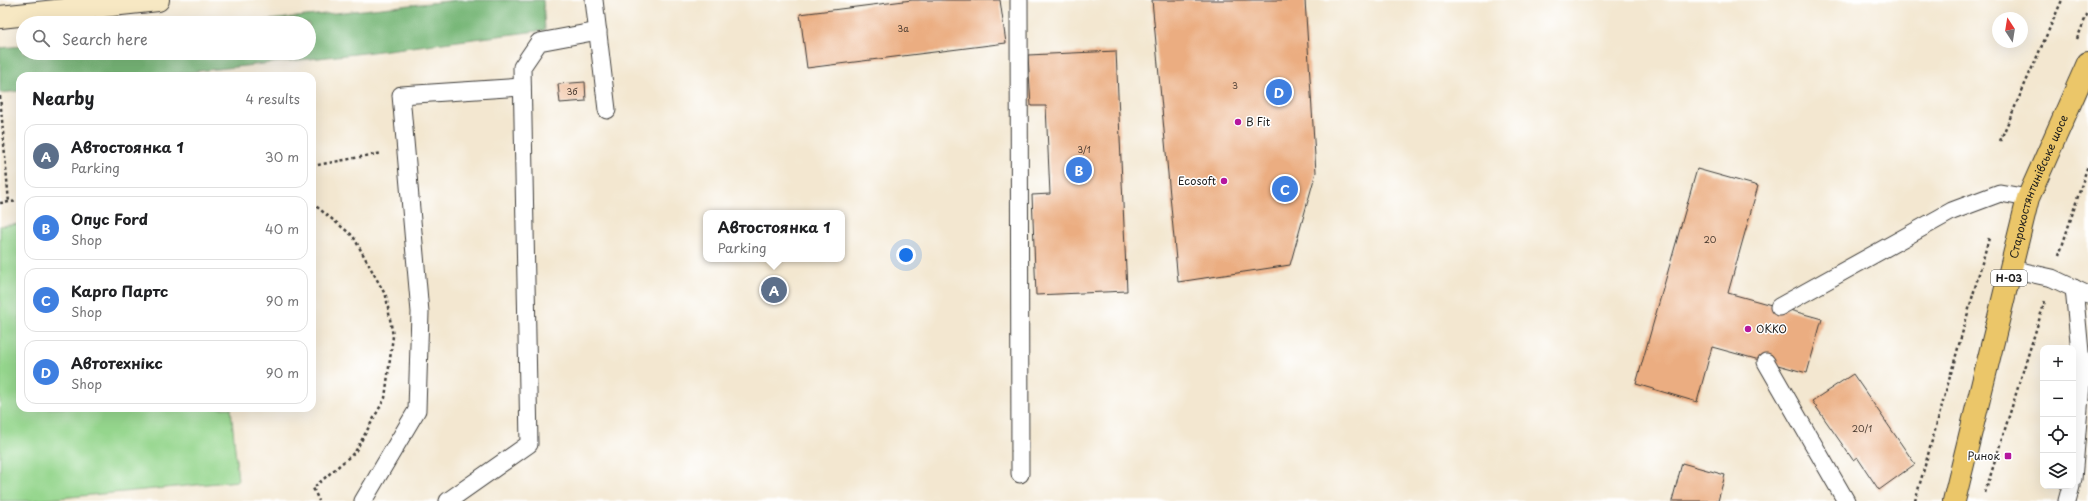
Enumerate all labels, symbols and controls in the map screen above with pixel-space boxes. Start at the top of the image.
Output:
north arrow [1992,12,2028,48]
search box [16,16,316,60]
house number: 3а [897,21,909,35]
icon: search [30,27,52,49]
text: Search here [62,27,148,50]
pin: D [1266,77,1292,107]
house number: 3 [1232,78,1238,92]
house number: 3б [566,84,578,98]
text: Nearby [32,85,94,111]
text: 4 results [246,89,300,108]
street label: Старокостянтинівське шосе [2005,112,2072,260]
place label: B Fit [1246,113,1271,130]
marker: B Fit [1233,117,1243,127]
text: Автостоянка 1 [71,135,184,158]
house number: 3/1 [1077,142,1091,156]
text: A [41,147,51,166]
text: 30 m [265,147,299,166]
pin: B [1066,155,1092,185]
text: Parking [71,158,120,177]
place label: Ecosoft [1178,172,1216,189]
pin: C [1272,174,1298,204]
marker: Ecosoft [1219,176,1229,186]
text: Опус Ford [71,207,148,230]
popup [703,210,845,262]
text: Автостоянка 1 [718,215,830,238]
text: B [42,219,50,238]
text: 40 m [265,219,299,238]
text: Shop [71,230,102,249]
house number: 20 [1704,232,1717,246]
text: Parking [718,238,766,257]
your location [896,245,916,265]
road number: Н-03 [1991,270,2027,286]
pin: A [761,275,787,305]
text: Карго Партс [71,279,168,302]
text: C [41,291,51,310]
text: 90 m [266,291,299,310]
text: Shop [71,302,102,321]
place label: ОККО [1756,320,1787,337]
marker: ОККО [1743,324,1753,334]
map controls [2040,345,2076,489]
button: + [2040,345,2076,381]
text: Автотехнікс [71,351,163,374]
text: D [41,363,51,382]
text: 90 m [266,363,299,382]
text: Shop [71,374,102,393]
button: − [2040,381,2076,417]
button: locate [2040,417,2076,453]
house number: 20/1 [1852,421,1872,435]
place label: Ринок [1968,447,2000,464]
marker: Ринок [2003,451,2013,461]
button: layers [2040,453,2076,489]

